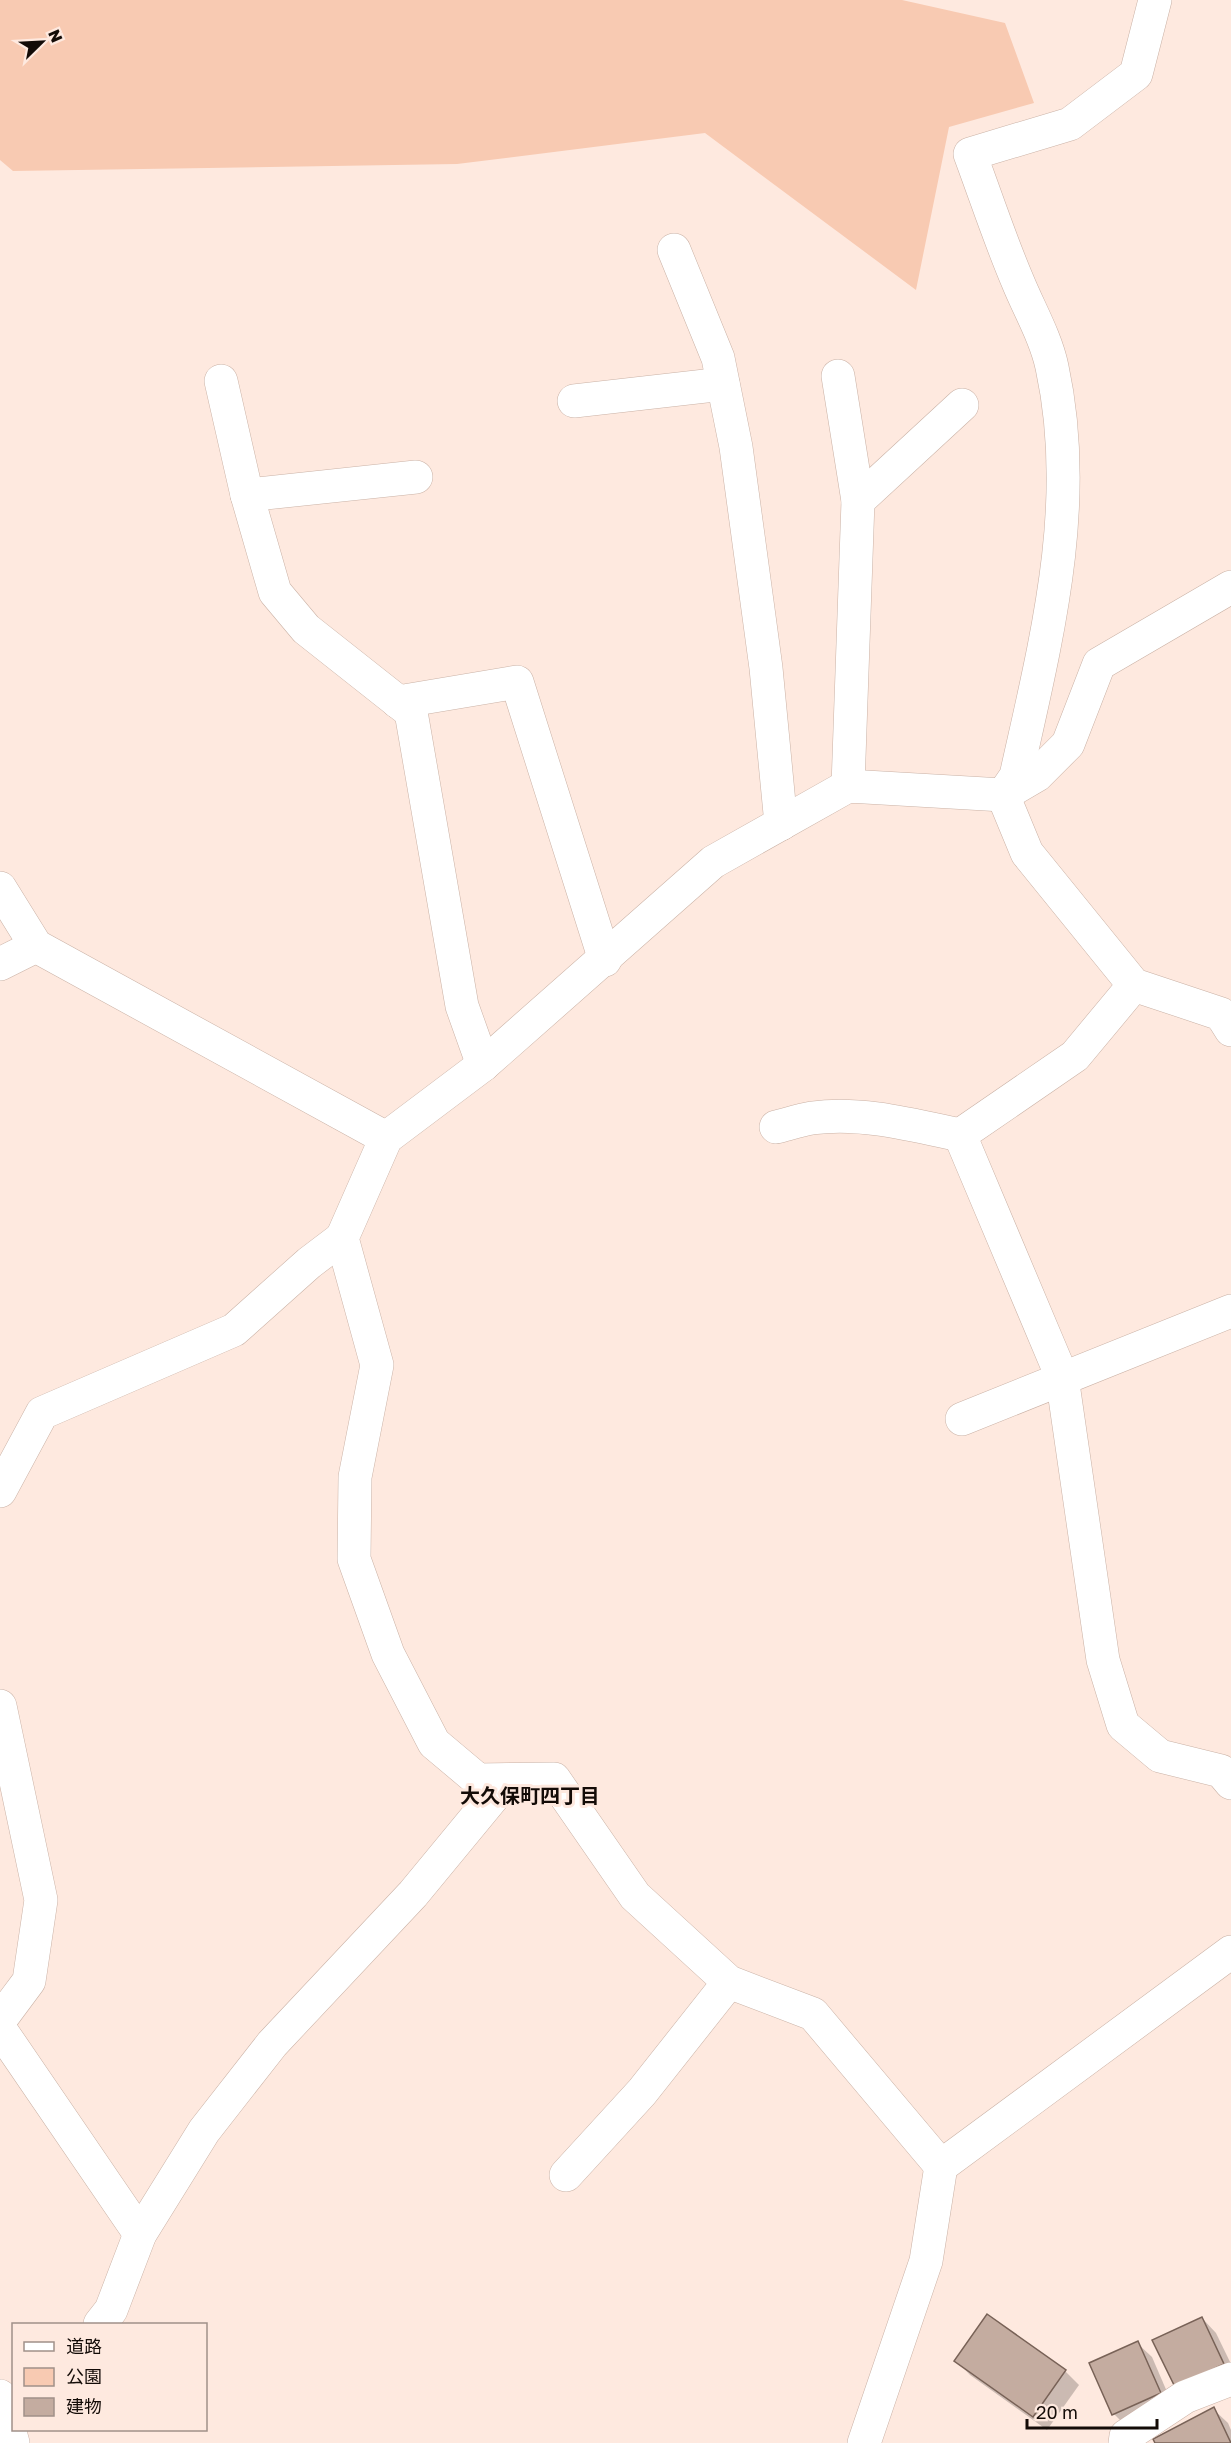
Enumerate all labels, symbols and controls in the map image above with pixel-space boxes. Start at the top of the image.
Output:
north arrow [12,12,72,72]
text: N [44,26,67,46]
district label: 大久保町四丁目 [460,1783,600,1807]
legend [12,2323,207,2431]
text: 道路 [66,2335,102,2357]
text: 公園 [66,2365,102,2387]
scale bar [1027,2392,1158,2430]
text: 建物 [66,2395,102,2417]
text: 20 m [1036,2401,1078,2423]

